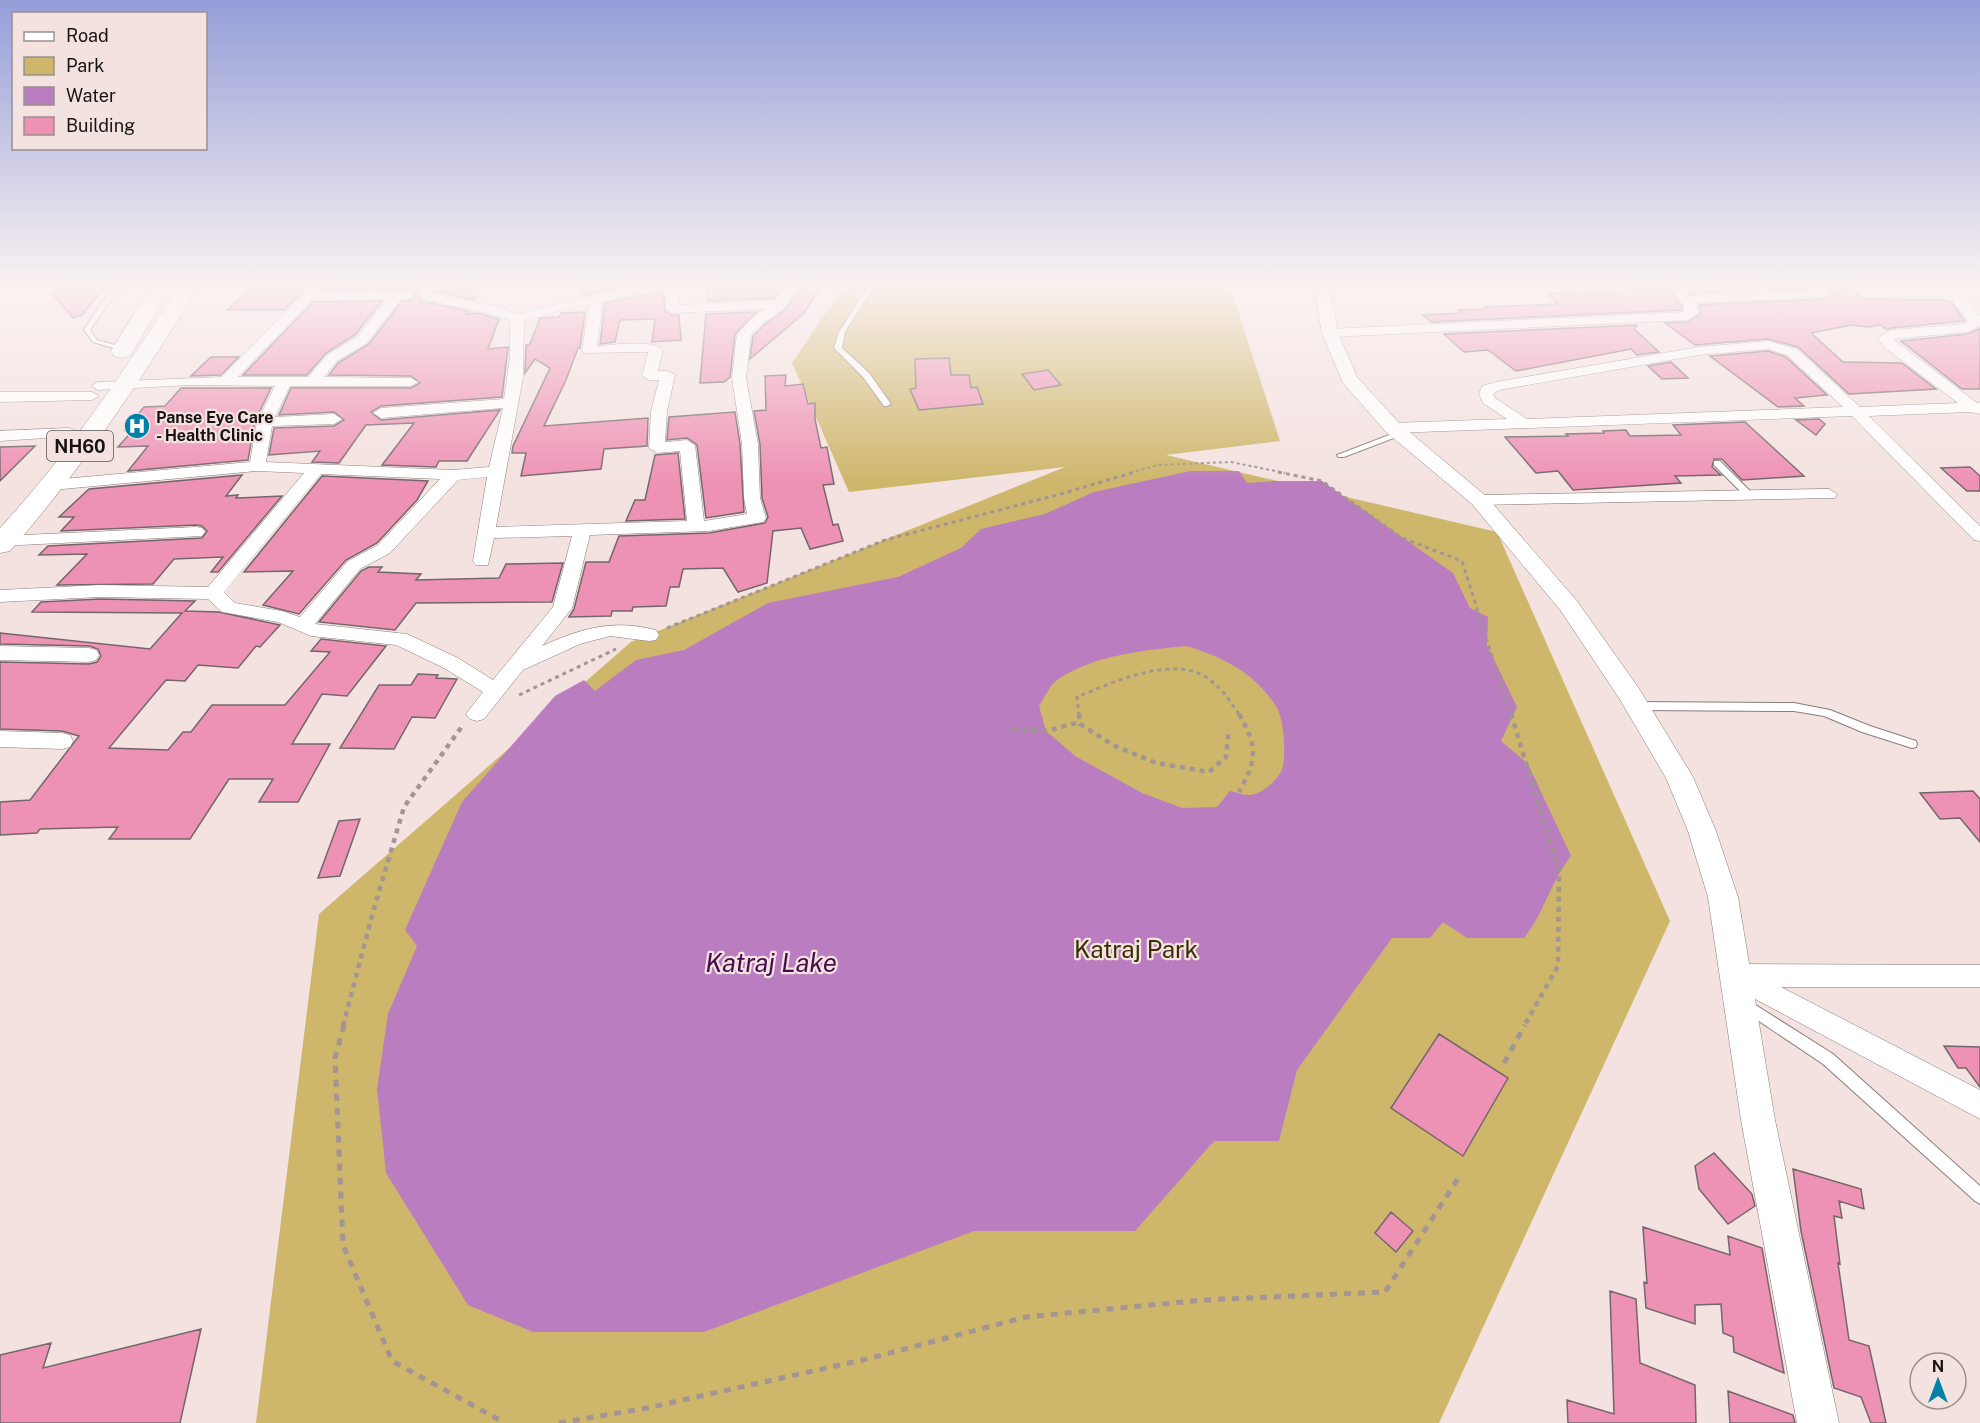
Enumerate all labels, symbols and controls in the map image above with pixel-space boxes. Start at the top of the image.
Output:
legend [12,12,207,150]
text: Road [66,25,109,46]
text: Park [66,55,104,76]
text: Water [66,85,116,106]
text: Building [66,115,135,136]
place label: Panse Eye Care - Health Clinic [156,408,274,445]
hospital icon: Panse Eye Care - Health Clinic [122,411,152,441]
road number: NH60 [47,431,113,461]
park label: Katraj Park [1074,935,1198,963]
water label: Katraj Lake [705,947,837,978]
north arrow [1908,1351,1968,1411]
text: N [1932,1357,1944,1376]

